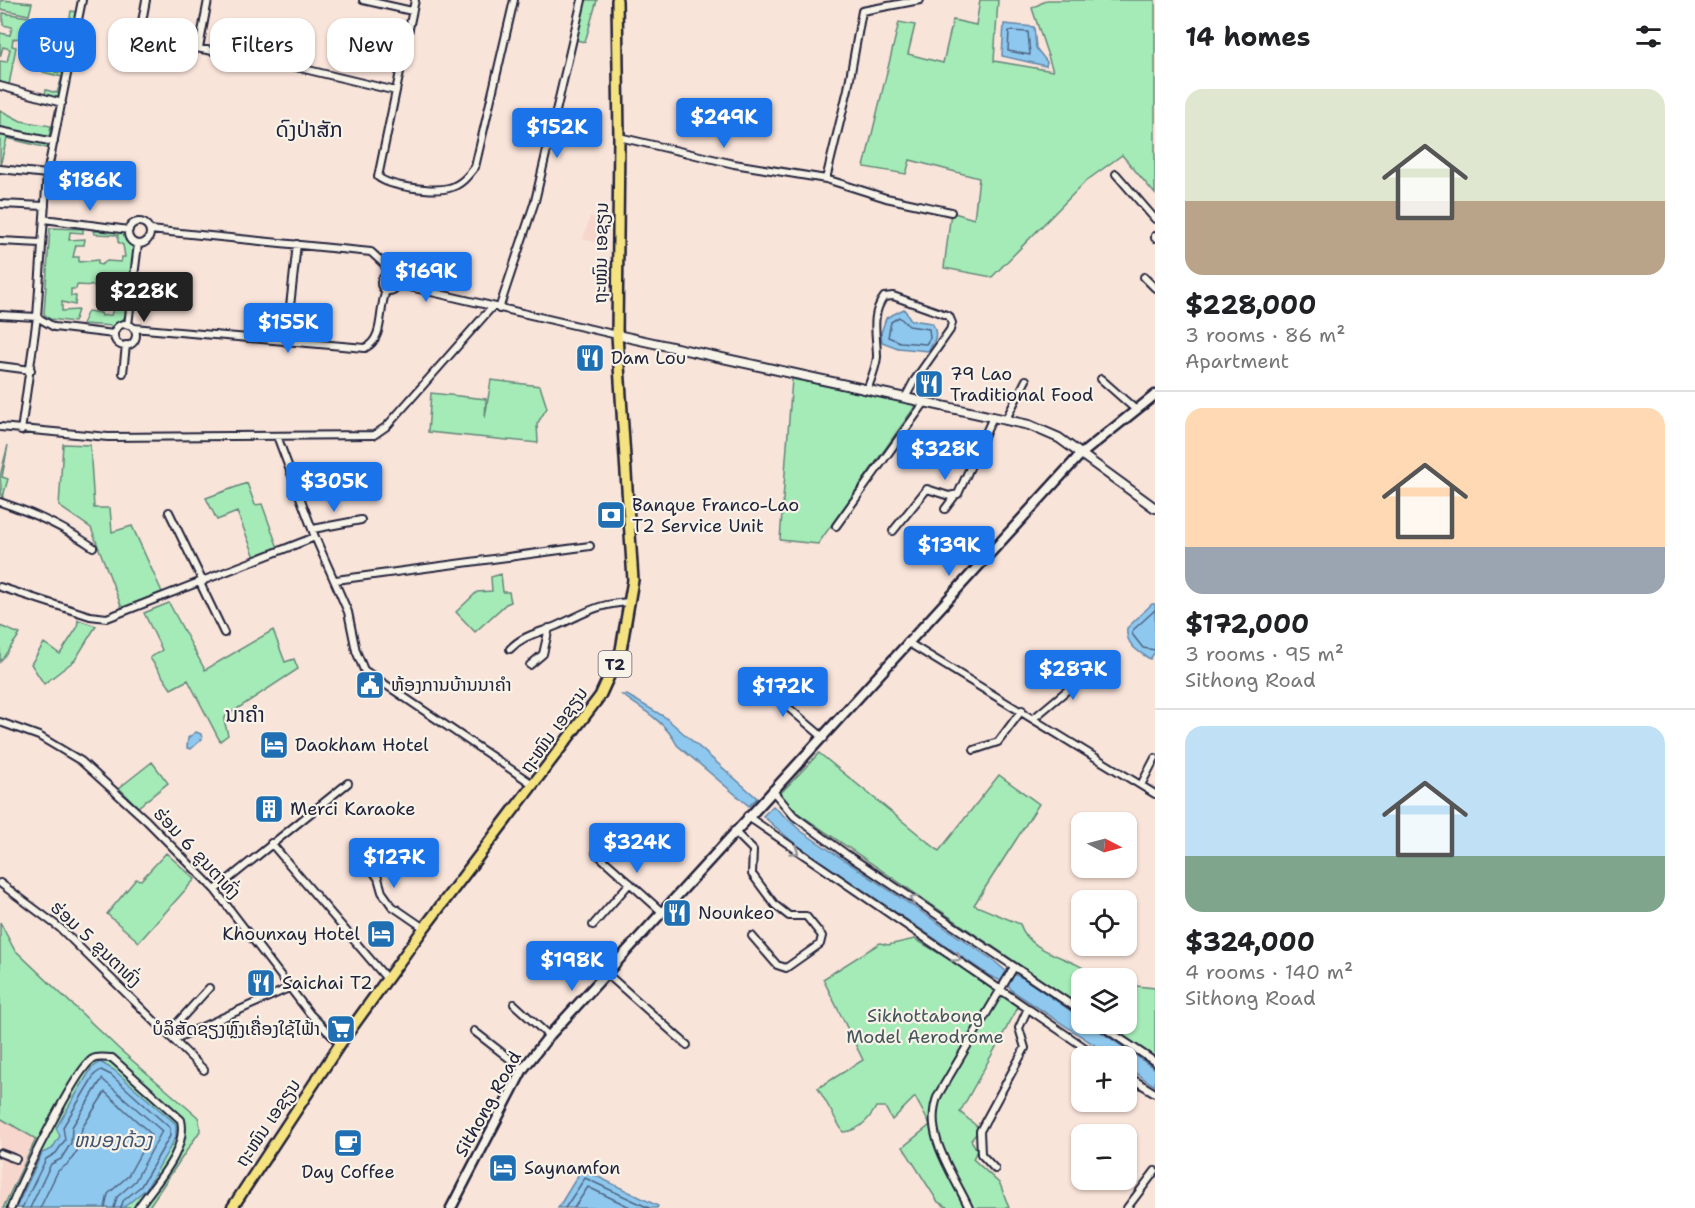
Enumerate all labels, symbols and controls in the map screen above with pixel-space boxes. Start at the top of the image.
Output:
chip: Buy [18,18,96,72]
chip: Rent [108,18,198,72]
chip: Filters [210,18,315,72]
chip: New [327,18,414,72]
text: 14 homes [1185,19,1311,54]
icon: filters [1632,20,1665,53]
pin: $249K [682,98,766,149]
text: $249K [690,104,758,130]
pin: $152K [515,108,599,159]
text: $152K [526,114,588,140]
district label: ດົງປ່າສັກ [275,116,343,144]
icon: home [1371,128,1479,236]
pin: $186K [48,161,132,212]
text: $186K [58,167,122,193]
street label: ຖະໜົນ ເອຊຽນ [588,202,614,304]
pin: $169K [384,252,468,303]
text: $169K [395,258,457,284]
pin: $228K [102,272,186,323]
text: $228K [110,278,178,304]
text: $228,000 [1185,287,1316,322]
pin: $155K [246,303,330,354]
text: $155K [258,309,318,335]
text: 3 rooms · 86 m² [1185,322,1345,348]
restaurant icon: Dam Lou [574,342,606,374]
place label: Dam Lou [611,346,686,370]
text: Apartment [1185,348,1289,374]
place label: 79 Lao Traditional Food [950,362,1094,407]
restaurant icon: 79 Lao Traditional Food [913,368,945,400]
pin: $328K [903,430,987,481]
text: $328K [911,436,979,462]
icon: home [1371,447,1479,555]
pin: $305K [292,462,376,513]
text: $305K [300,468,368,494]
place label: Banque Franco-Lao T2 Service Unit [632,493,799,538]
bank icon: Banque Franco-Lao T2 Service Unit [595,499,627,531]
pin: $139K [907,526,991,577]
text: $139K [918,532,980,558]
text: $172,000 [1185,606,1309,641]
text: 3 rooms · 95 m² [1185,641,1344,667]
pin: $287K [1031,650,1115,701]
road number: T2 [598,651,632,677]
text: $287K [1039,656,1107,682]
pin: $172K [741,667,825,718]
text: Sithong Road [1185,667,1316,693]
public building icon: ຫ້ອງການບ້ານນາຄໍາ [354,669,386,701]
place label: ຫ້ອງການບ້ານນາຄໍາ [391,673,512,697]
text: $172K [752,673,814,699]
street label: ຖະໜົນ ເອຊຽນ [515,682,593,778]
district label: ນາຄຳ [225,701,265,729]
hotel icon: Daokham Hotel [258,729,290,761]
place label: Daokham Hotel [295,733,429,757]
icon: home [1371,765,1479,873]
building icon: Merci Karaoke [253,793,285,825]
place label: Merci Karaoke [290,797,415,821]
street label: ຮ່ອມ 6 ຂູນຕາທົ່ງ [148,801,246,904]
north arrow [1071,812,1137,878]
map controls [1071,812,1137,1190]
pin: $324K [595,823,679,874]
text: $324K [603,829,671,855]
pin: $127K [352,838,436,889]
one-way arrow [788,843,799,854]
text: $127K [363,844,425,870]
button: locate [1071,890,1137,956]
street label: ຮ່ອມ 5 ຂູນຕາທົ່ງ [45,895,147,992]
one-way arrow [909,895,920,906]
restaurant icon: Nounkeo [661,897,693,929]
place label: Nounkeo [698,901,774,925]
hotel icon: Khounxay Hotel [365,918,397,950]
place label: Khounxay Hotel [222,922,361,946]
text: $324,000 [1185,924,1315,959]
pin: $198K [530,941,614,992]
text: $198K [540,947,604,973]
one-way arrow [951,951,961,963]
text: 4 rooms · 140 m² [1185,959,1353,985]
restaurant icon: Saichai T2 [245,967,277,999]
button: layers [1071,968,1137,1034]
place label: Saichai T2 [282,971,373,995]
text: Sithong Road [1185,985,1316,1011]
park label: Sikhottabong Model Aerodrome [846,1004,1004,1049]
supermarket icon: ບໍລິສັດຊຽງຫຼົງເຄື່ອງໃຊ້ໄຟ້າ [325,1013,357,1045]
place label: ບໍລິສັດຊຽງຫຼົງເຄື່ອງໃຊ້ໄຟ້າ [152,1015,320,1041]
button: + [1071,1046,1137,1112]
street label: Sithong Road [449,1047,527,1161]
street label: ຖະໜົນ ເອຊຽນ [230,1074,306,1172]
button: − [1071,1124,1137,1190]
water label: ຫນອງດ້ວງ [74,1127,154,1153]
cafe icon: Day Coffee [332,1127,364,1159]
hotel icon: Saynamfon [487,1152,519,1184]
place label: Saynamfon [524,1156,620,1180]
place label: Day Coffee [301,1160,395,1184]

